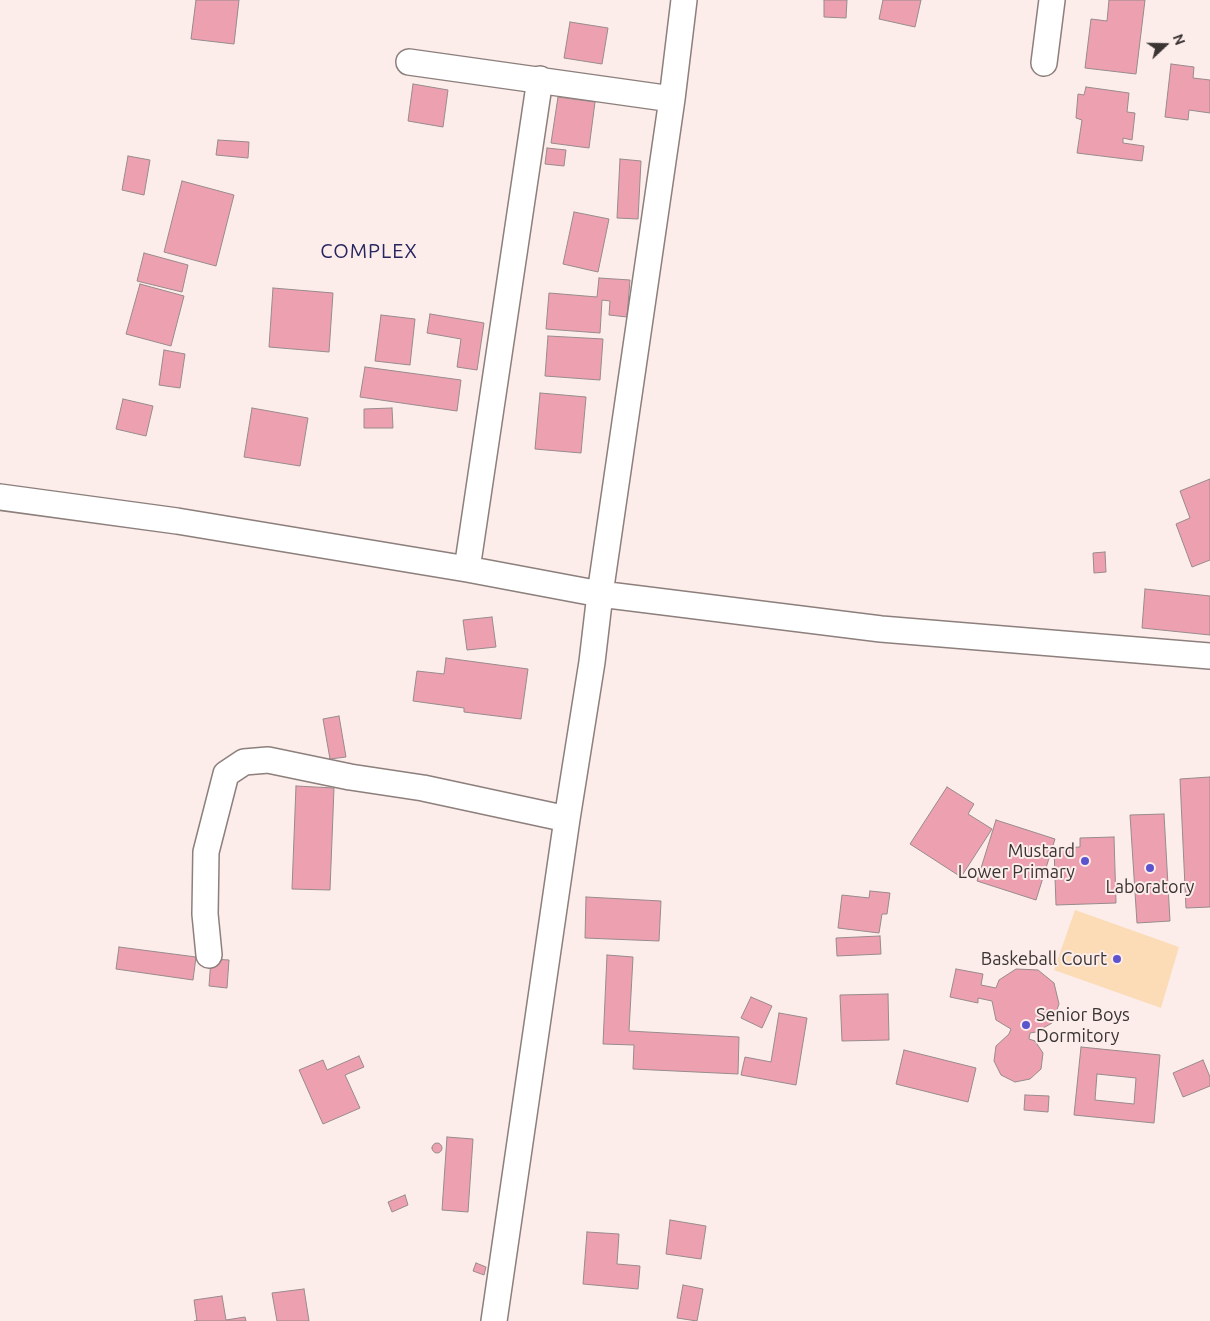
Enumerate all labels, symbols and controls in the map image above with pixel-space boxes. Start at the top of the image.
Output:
north arrow [1140,20,1190,70]
text: N [1170,32,1188,47]
district label: COMPLEX [319,239,419,263]
place label: Mustard Lower Primary [958,840,1075,882]
marker: Mustard Lower Primary [1079,855,1091,867]
marker: Laboratory [1144,862,1156,874]
place label: Laboratory [1105,876,1195,898]
place label: Baskeball Court [981,948,1107,970]
marker: Baskeball Court [1111,953,1123,965]
place label: Senior Boys Dormitory [1036,1004,1130,1046]
marker: Senior Boys Dormitory [1020,1019,1032,1031]

